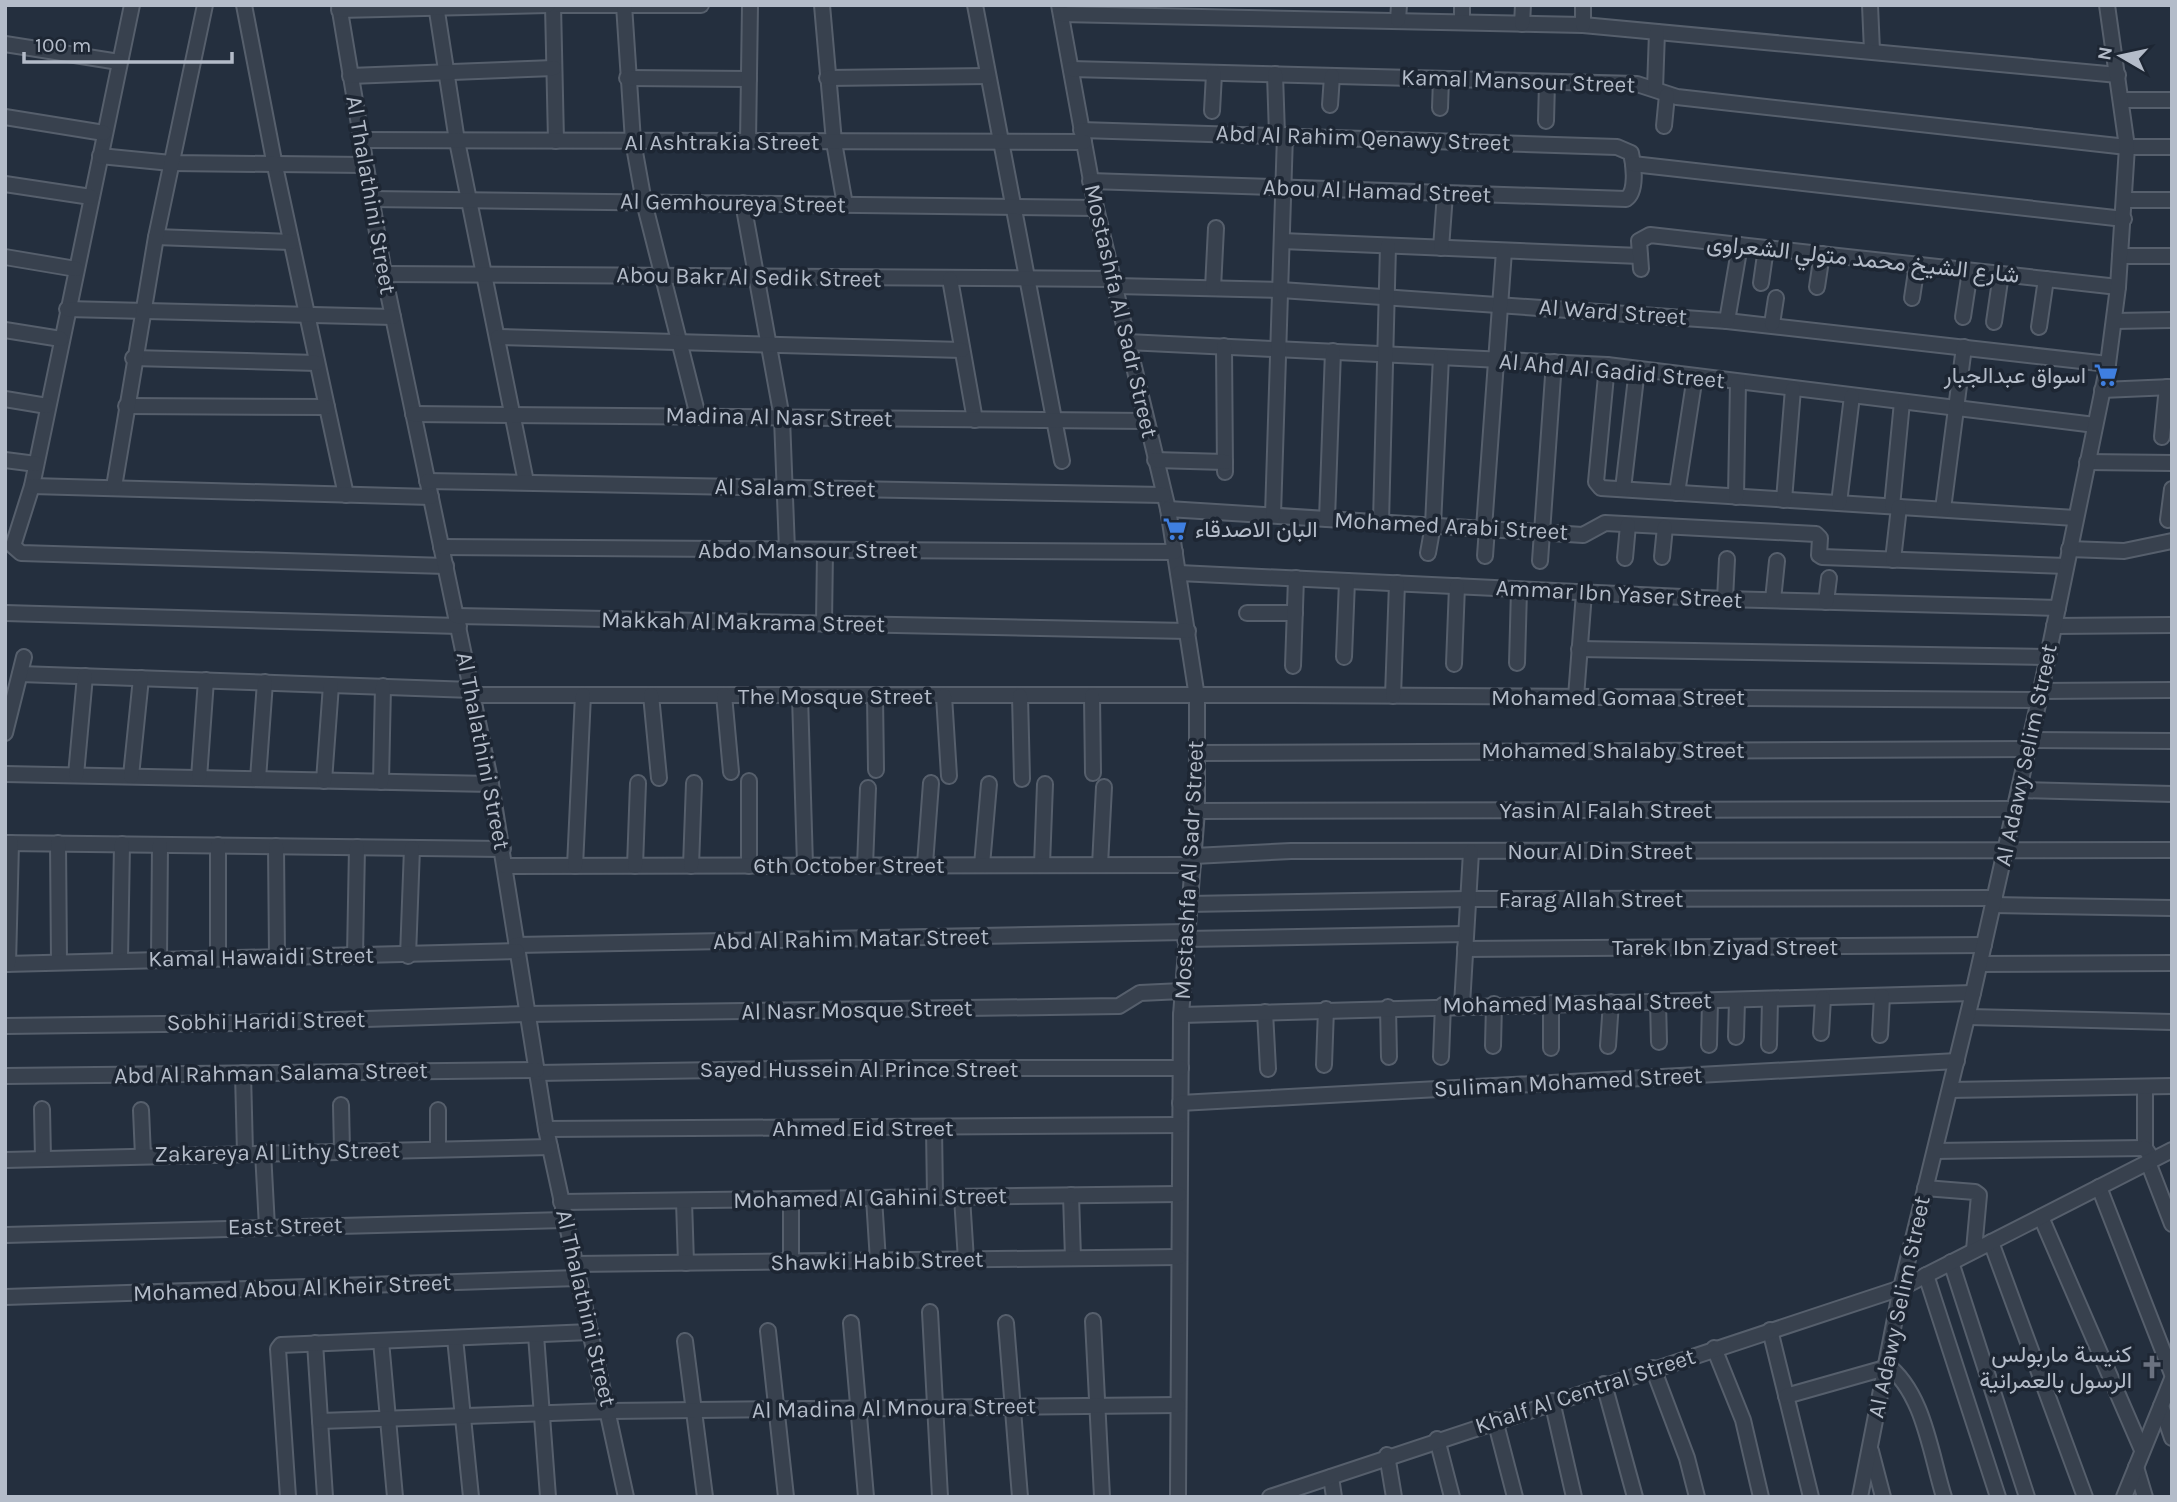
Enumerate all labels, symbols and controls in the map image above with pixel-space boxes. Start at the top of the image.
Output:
scale bar [24,21,233,65]
north arrow [2086,21,2156,91]
text: 100 m [35,33,92,57]
text: N [2093,45,2117,62]
street label: Kamal Mansour Street [1400,63,1636,99]
street label: Al Thalathini Street [340,94,402,297]
street label: Abd Al Rahim Qenawy Street [1215,119,1511,157]
street label: Al Ashtrakia Street [625,129,820,156]
street label: Abou Al Hamad Street [1262,174,1492,208]
street label: Mostashfa Al Sadr Street [1079,181,1163,441]
street label: Al Gemhoureya Street [620,188,846,218]
street label: شارع الشيخ محمد متولي الشعراوى [1705,229,2021,294]
street label: Abou Bakr Al Sedik Street [616,261,882,293]
street label: Al Ward Street [1538,293,1688,331]
street label: Al Ahd Al Gadid Street [1498,348,1726,394]
supermarket icon: اسواق عبدالجبار [2092,361,2120,389]
place label: اسواق عبدالجبار [1943,362,2086,390]
street label: Madina Al Nasr Street [665,402,893,432]
street label: Al Salam Street [714,473,876,503]
street label: Mohamed Arabi Street [1333,506,1569,546]
supermarket icon: البان الاصدقاء [1161,515,1189,543]
place label: البان الاصدقاء [1195,516,1318,543]
street label: Abdo Mansour Street [698,537,918,564]
street label: Ammar Ibn Yaser Street [1495,574,1743,614]
street label: Makkah Al Makrama Street [601,606,886,638]
street label: Al Adawy Selim Street [1989,641,2063,869]
street label: Al Thalathini Street [451,650,515,853]
street label: The Mosque Street [738,683,933,710]
street label: Mohamed Gomaa Street [1491,684,1745,711]
street label: Mohamed Shalaby Street [1481,737,1745,764]
street label: Mostashfa Al Sadr Street [1169,739,1209,1000]
street label: Yasin Al Falah Street [1499,797,1713,824]
street label: Nour Al Din Street [1507,838,1693,865]
street label: 6th October Street [753,852,945,879]
street label: Farag Allah Street [1499,886,1684,913]
street label: Abd Al Rahim Matar Street [713,923,989,955]
street label: Tarek Ibn Ziyad Street [1612,934,1838,961]
street label: Kamal Hawaidi Street [148,942,375,972]
street label: Mohamed Mashaal Street [1442,987,1712,1019]
street label: Al Nasr Mosque Street [741,994,973,1026]
street label: Sobhi Haridi Street [166,1006,366,1036]
street label: Sayed Hussein Al Prince Street [700,1056,1019,1083]
street label: Abd Al Rahman Salama Street [114,1057,428,1089]
street label: Suliman Mohamed Street [1433,1061,1703,1103]
street label: Ahmed Eid Street [772,1115,954,1142]
street label: Zakareya Al Lithy Street [154,1136,400,1168]
street label: Mohamed Al Gahini Street [733,1182,1007,1214]
street label: Al Adawy Selim Street [1862,1193,1936,1421]
street label: Al Thalathini Street [550,1207,622,1409]
street label: East Street [227,1211,343,1241]
street label: Shawki Habib Street [770,1246,984,1276]
street label: Mohamed Abou Al Kheir Street [132,1269,452,1307]
place label: كنيسة ماربولس الرسول بالعمرانية [1979,1341,2132,1395]
street label: Khalf Al Central Street [1472,1343,1699,1439]
church icon: كنيسة ماربولس الرسول بالعمرانية [2138,1353,2166,1381]
street label: Al Madina Al Mnoura Street [752,1392,1037,1424]

